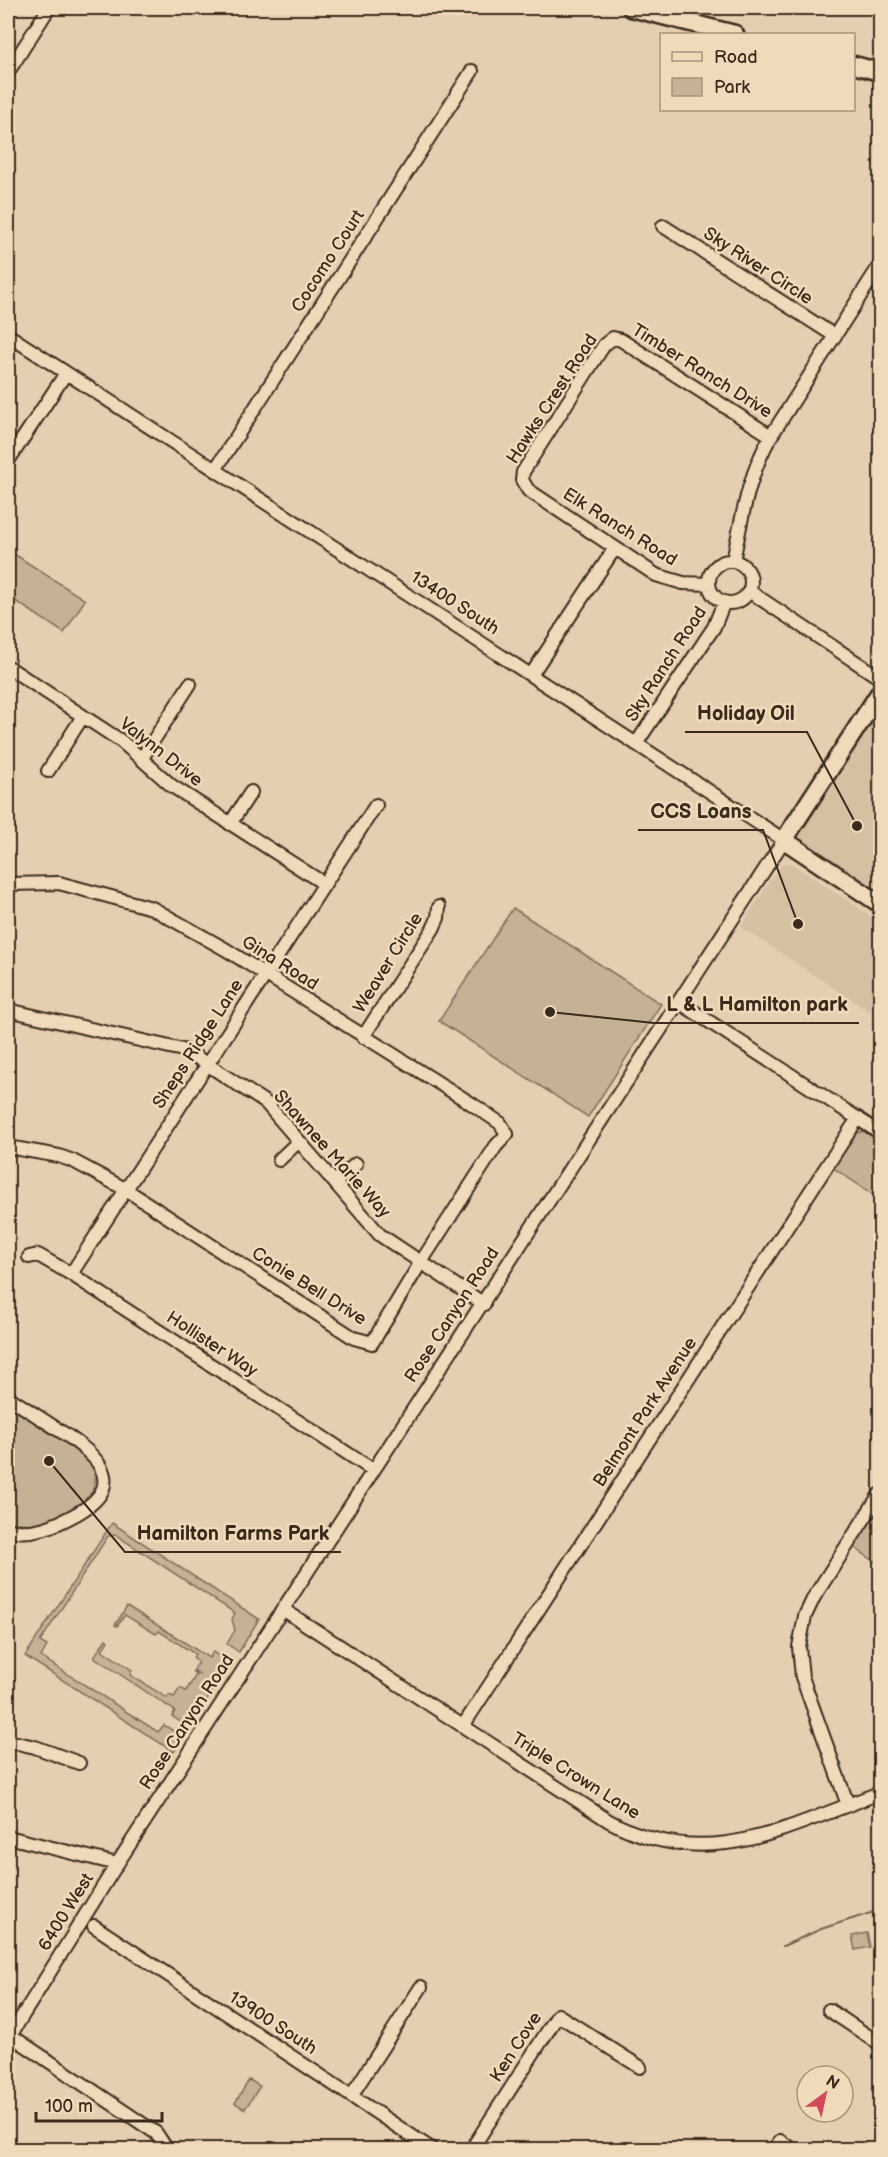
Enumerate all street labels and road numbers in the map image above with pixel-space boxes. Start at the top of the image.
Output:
street label: Cocomo Court [287,205,369,316]
street label: Sky River Circle [699,223,817,309]
street label: Timber Ranch Drive [628,319,776,423]
street label: Hawks Crest Road [502,330,602,468]
street label: Elk Ranch Road [559,483,681,571]
street label: 13400 South [407,567,503,639]
street label: Sky Ranch Road [621,603,711,725]
street label: Valynn Drive [115,713,207,791]
street label: Weaver Circle [349,909,427,1017]
street label: Gina Road [238,931,322,995]
street label: Sheps Ridge Lane [148,975,248,1113]
street label: Shawnee Marie Way [269,1086,395,1223]
street label: Conie Bell Drive [248,1242,370,1330]
street label: Rose Canyon Road [400,1243,504,1387]
street label: Hollister Way [162,1307,262,1382]
street label: Belmont Park Avenue [589,1333,701,1491]
street label: Rose Canyon Road [135,1650,239,1794]
street label: Triple Crown Lane [508,1728,644,1824]
street label: 6400 West [34,1869,98,1955]
street label: 13900 South [225,1987,321,2059]
street label: Ken Cove [486,2008,547,2086]

